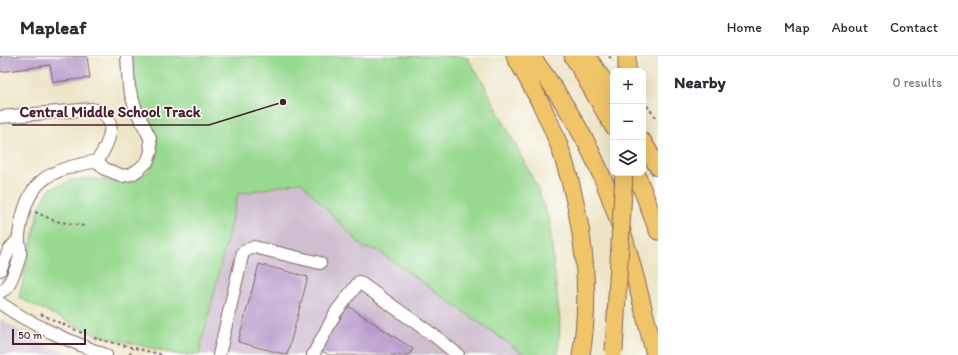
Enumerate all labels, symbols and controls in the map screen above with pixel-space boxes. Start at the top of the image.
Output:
text: Mapleaf [20,16,86,39]
text: Home [727,19,762,36]
text: Map [784,19,810,36]
text: About [832,19,868,36]
text: Contact [890,19,938,36]
map controls [610,68,646,176]
button: + [610,68,646,104]
text: Nearby [674,72,726,92]
text: 0 results [892,75,942,90]
callout: Central Middle School Track [12,98,209,125]
text: Central Middle School Track [19,103,201,121]
button: − [610,104,646,140]
button: layers [610,140,646,176]
scale bar [12,327,86,346]
text: 50 m [18,329,42,342]

